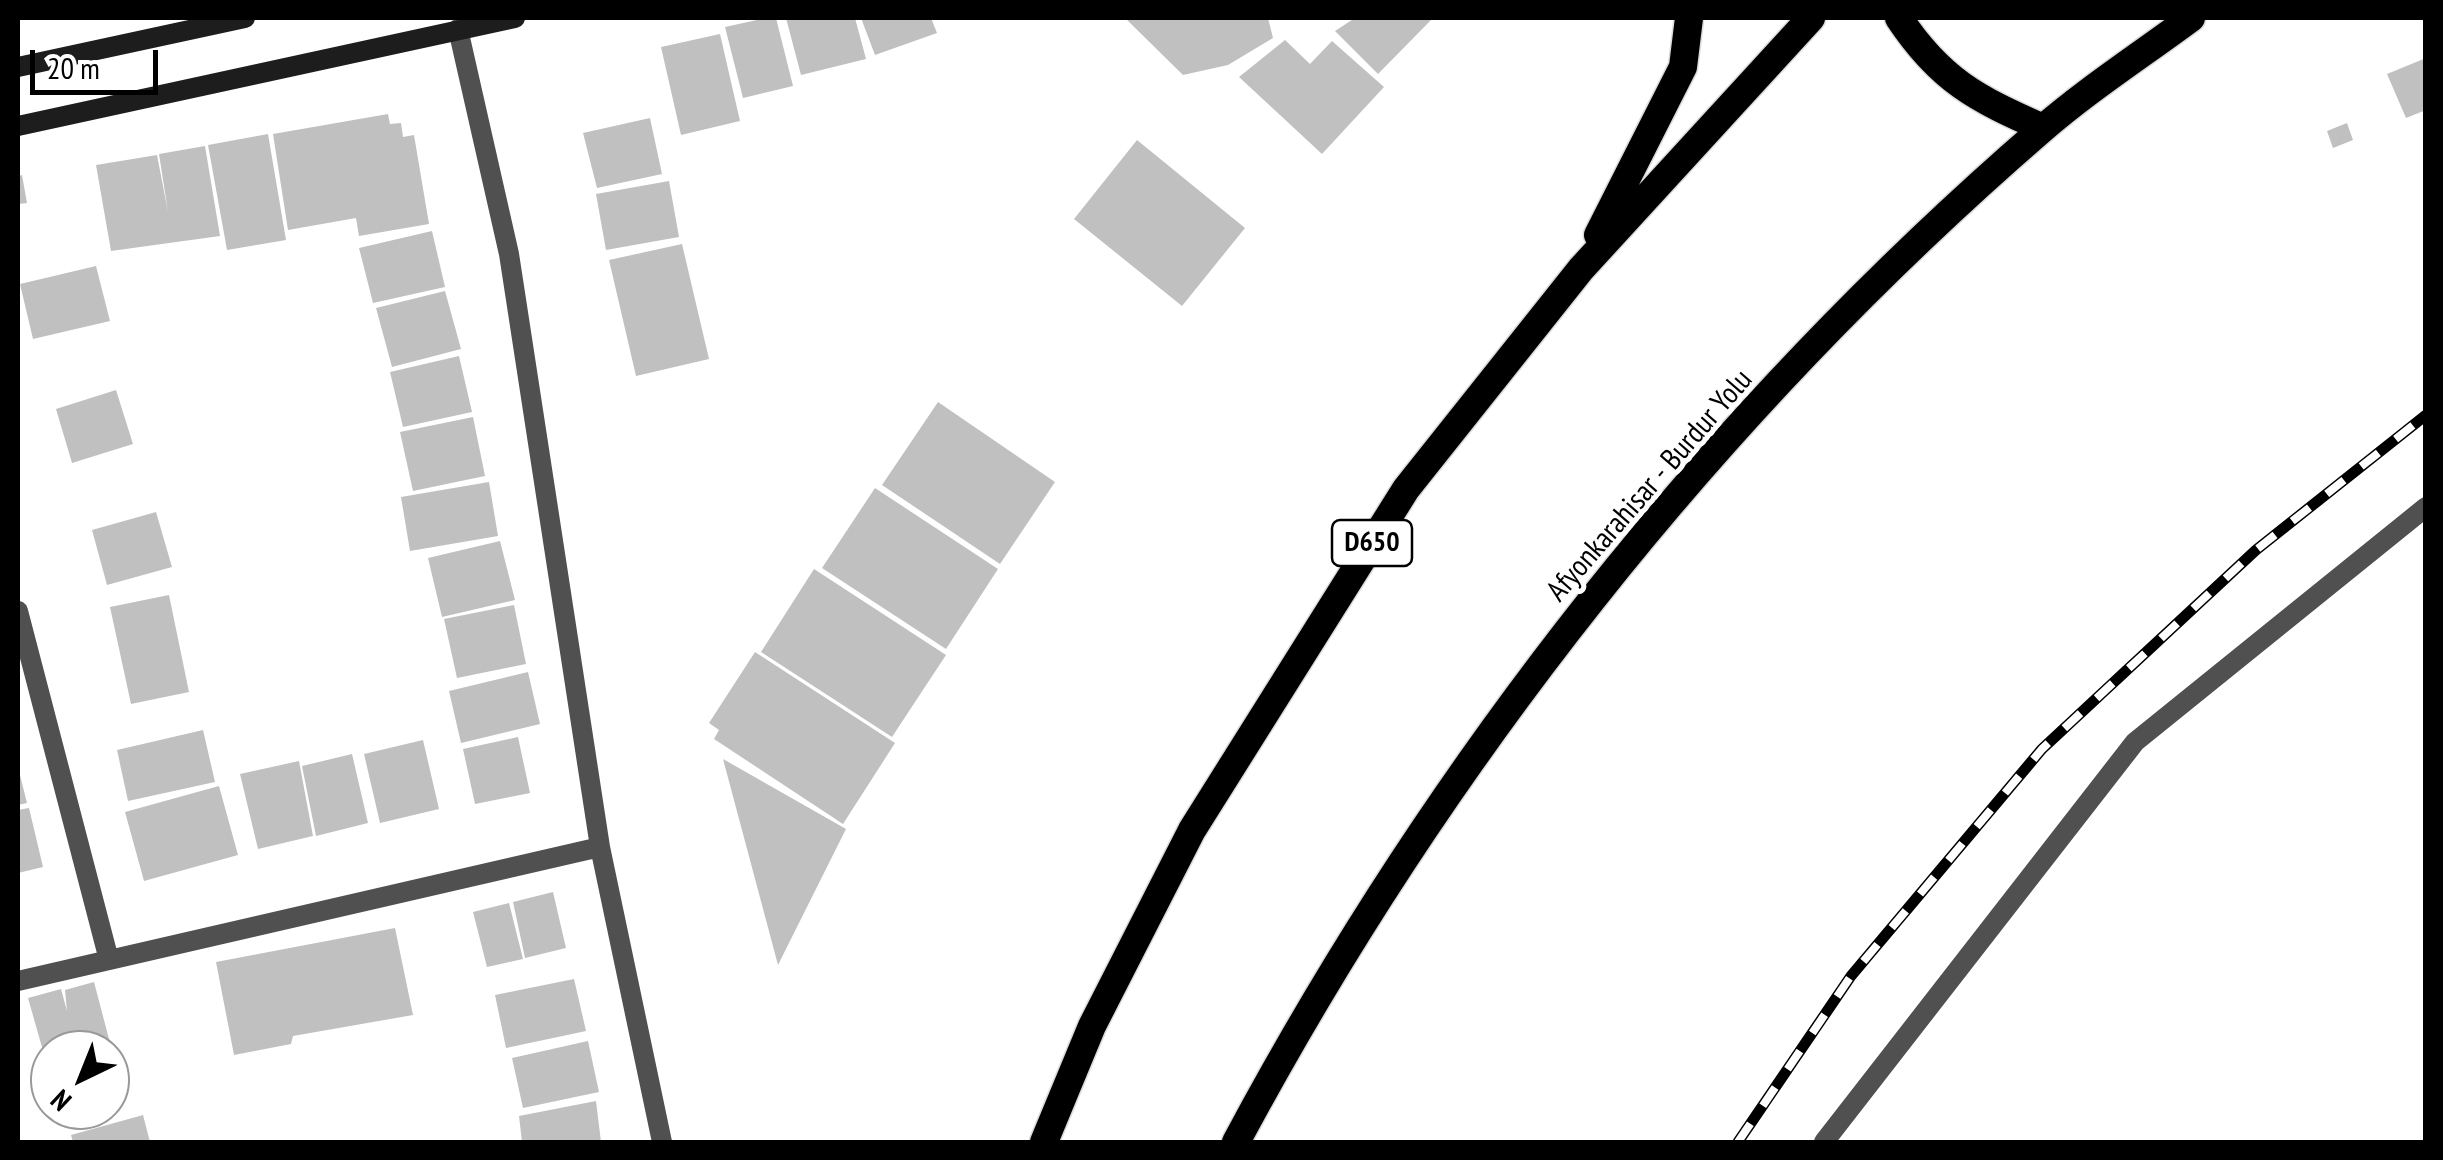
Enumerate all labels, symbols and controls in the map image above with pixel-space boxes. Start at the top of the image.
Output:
scale bar [35,30,162,92]
text: 20 m [47,48,100,87]
street label: Afyonkarahisar - Burdur Yolu [1540,363,1760,609]
road number: D650 [1332,520,1412,566]
north arrow [30,1030,130,1130]
text: N [42,1082,79,1120]

